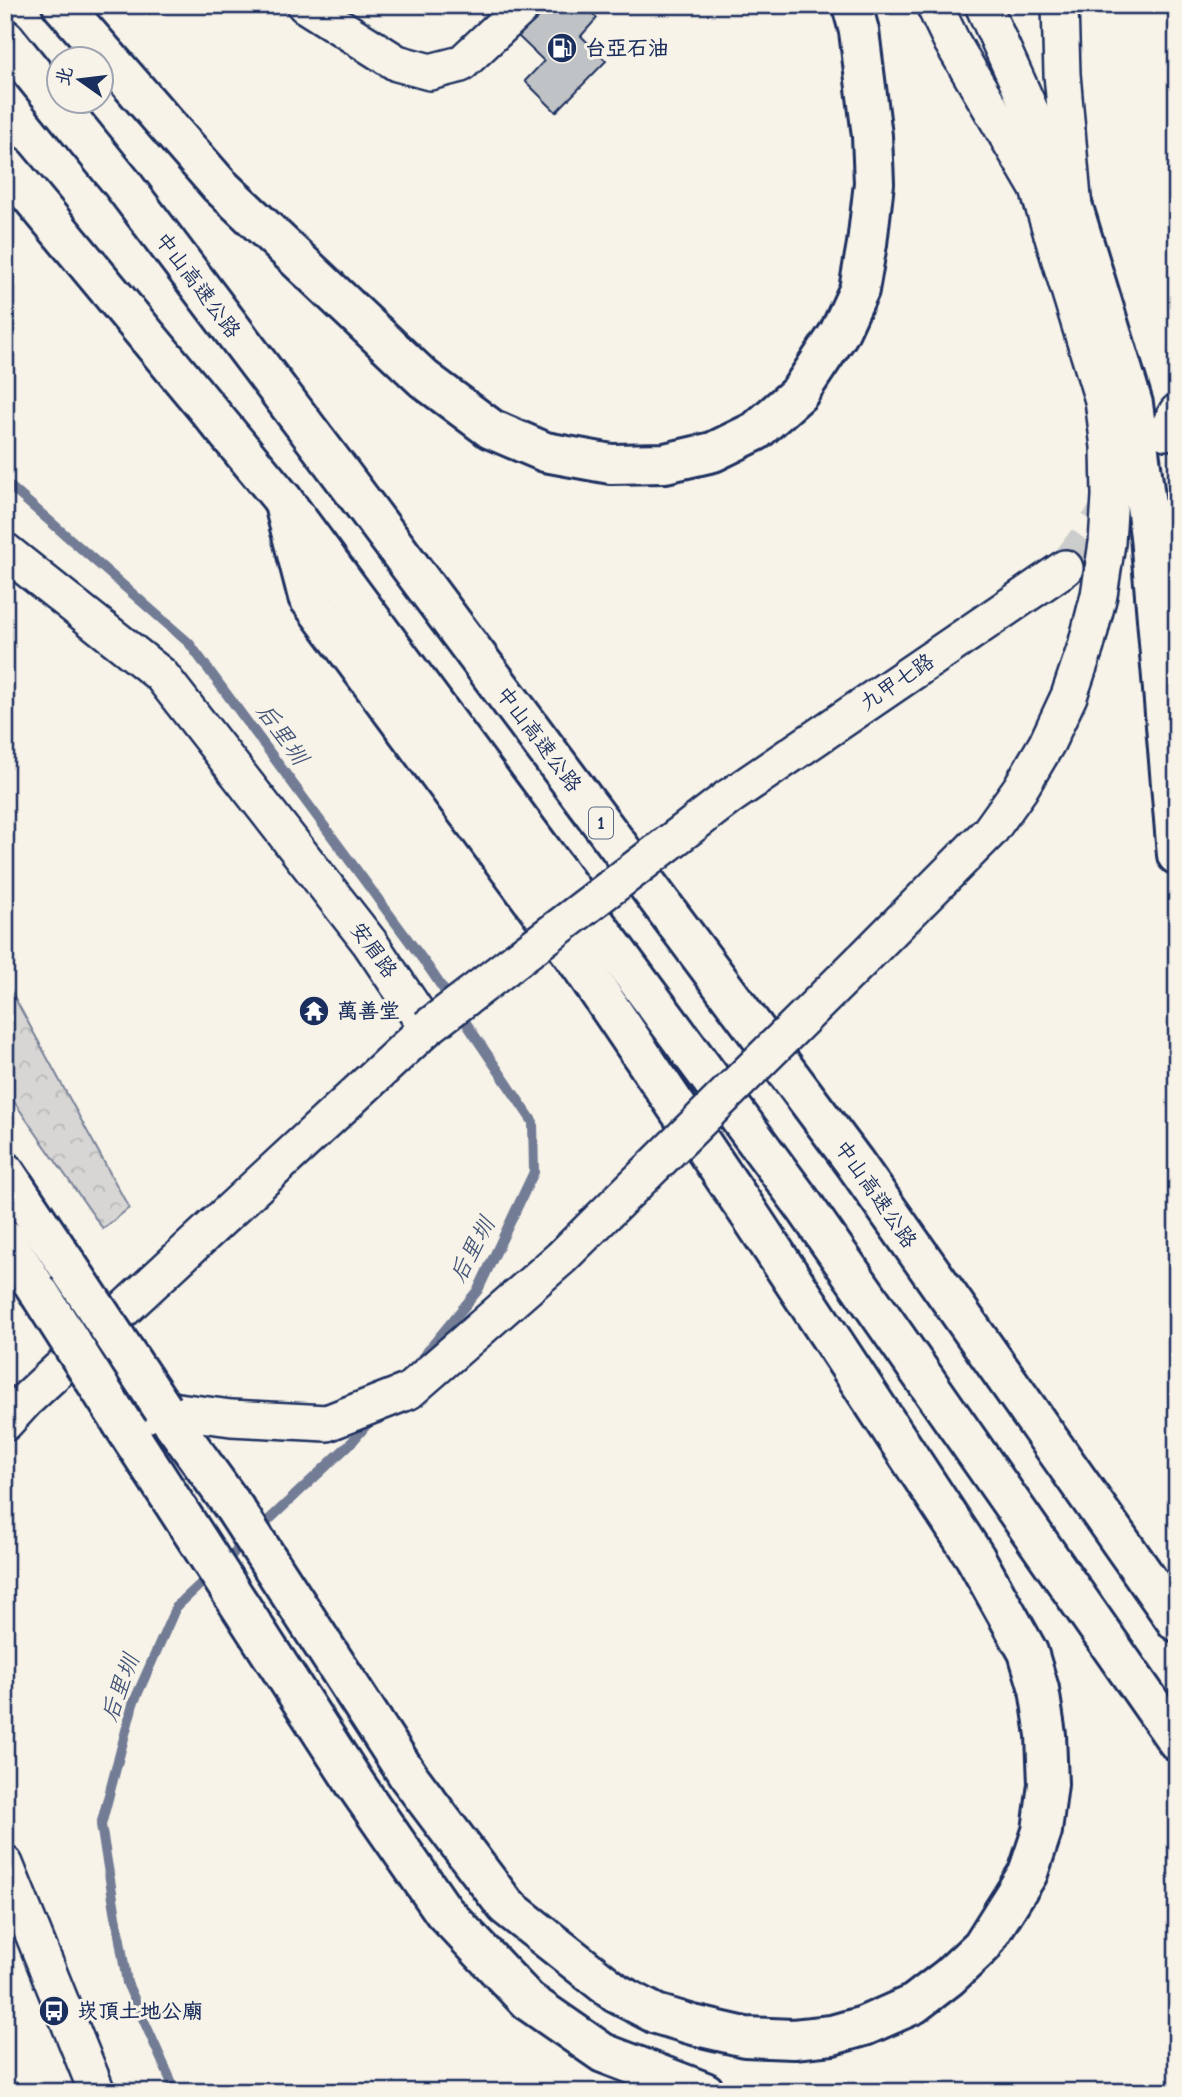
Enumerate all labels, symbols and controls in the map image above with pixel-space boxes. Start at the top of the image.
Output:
fuel station icon: 台亞石油 [545,31,579,65]
place label: 台亞石油 [585,36,669,60]
north arrow [46,46,116,116]
text: 北 [52,64,77,88]
street label: 中山高速公路 [151,227,245,343]
street label: 九甲七路 [855,649,939,715]
street label: 中山高速公路 [492,681,586,797]
water label: 后里圳 [251,698,315,772]
road number: 1 [589,808,613,838]
street label: 安眉路 [346,917,402,983]
temple icon: 萬善堂 [297,994,331,1028]
place label: 萬善堂 [337,999,400,1023]
street label: 中山高速公路 [830,1136,922,1252]
water label: 后里圳 [444,1211,502,1287]
water label: 后里圳 [96,1648,146,1725]
bus stop icon: 崁頂土地公廟 [37,1994,71,2028]
place label: 崁頂土地公廟 [77,1999,203,2023]

